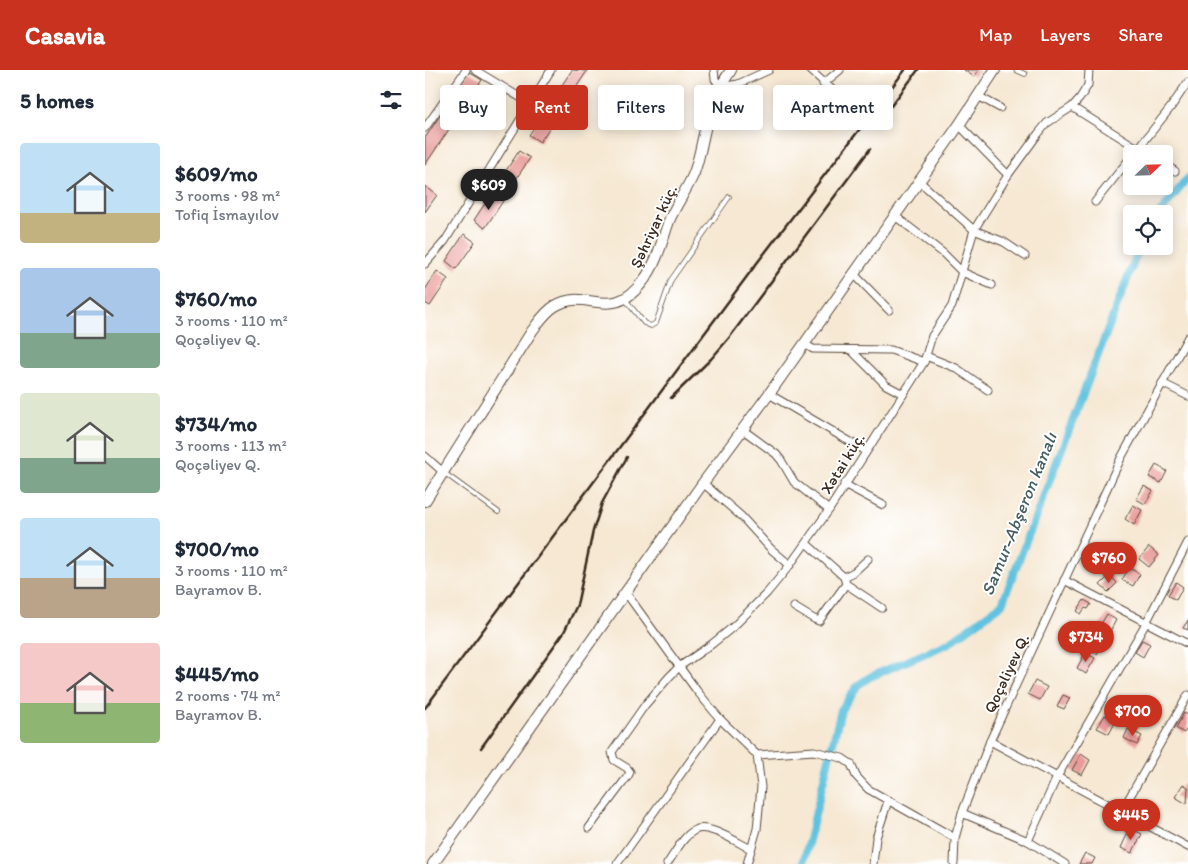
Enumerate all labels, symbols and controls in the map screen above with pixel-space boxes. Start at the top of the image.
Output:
text: Casavia [25,21,105,50]
text: Map [979,24,1012,46]
text: Layers [1040,24,1090,46]
text: Share [1118,24,1163,46]
chip: Buy [440,85,506,130]
chip: Rent [516,85,588,130]
chip: Filters [598,85,684,130]
chip: New [694,85,763,130]
chip: Apartment [773,85,893,130]
icon: filters [377,86,405,114]
text: 5 homes [20,88,94,113]
north arrow [1123,145,1173,195]
map controls [1123,145,1173,255]
text: $609/mo [175,161,258,186]
icon: home [60,163,120,223]
pin: $609 [459,168,519,211]
text: $609 [472,175,506,194]
street label: Şəhriyar küç. [626,182,681,271]
text: 3 rooms · 98 m² [175,186,280,205]
text: Tofiq İsmayılov [175,205,279,224]
button: locate [1123,205,1173,255]
text: $760/mo [175,286,257,311]
icon: home [60,288,120,348]
text: 3 rooms · 110 m² [175,311,288,330]
text: Qoçəliyev Q. [175,330,260,349]
text: $734/mo [175,411,257,436]
icon: home [60,413,120,473]
water label: Samur-Abşeron kanalı [976,428,1062,599]
street label: Xətai küç. [816,429,869,497]
text: 3 rooms · 113 m² [175,436,287,455]
text: Qoçəliyev Q. [175,455,260,474]
text: $700/mo [175,536,259,561]
icon: home [60,538,120,598]
pin: $760 [1079,542,1139,584]
text: $760 [1092,548,1126,567]
text: 3 rooms · 110 m² [175,561,288,580]
text: Bayramov B. [175,580,262,599]
pin: $734 [1056,620,1116,663]
text: $734 [1069,627,1103,646]
street label: Qoçəliyev Q. [980,630,1033,716]
text: $445/mo [175,661,259,686]
icon: home [60,663,120,723]
text: 2 rooms · 74 m² [175,686,280,705]
pin: $700 [1103,694,1163,737]
text: $700 [1115,701,1151,720]
text: Bayramov B. [175,705,262,724]
pin: $445 [1101,798,1161,841]
text: $445 [1113,805,1149,824]

